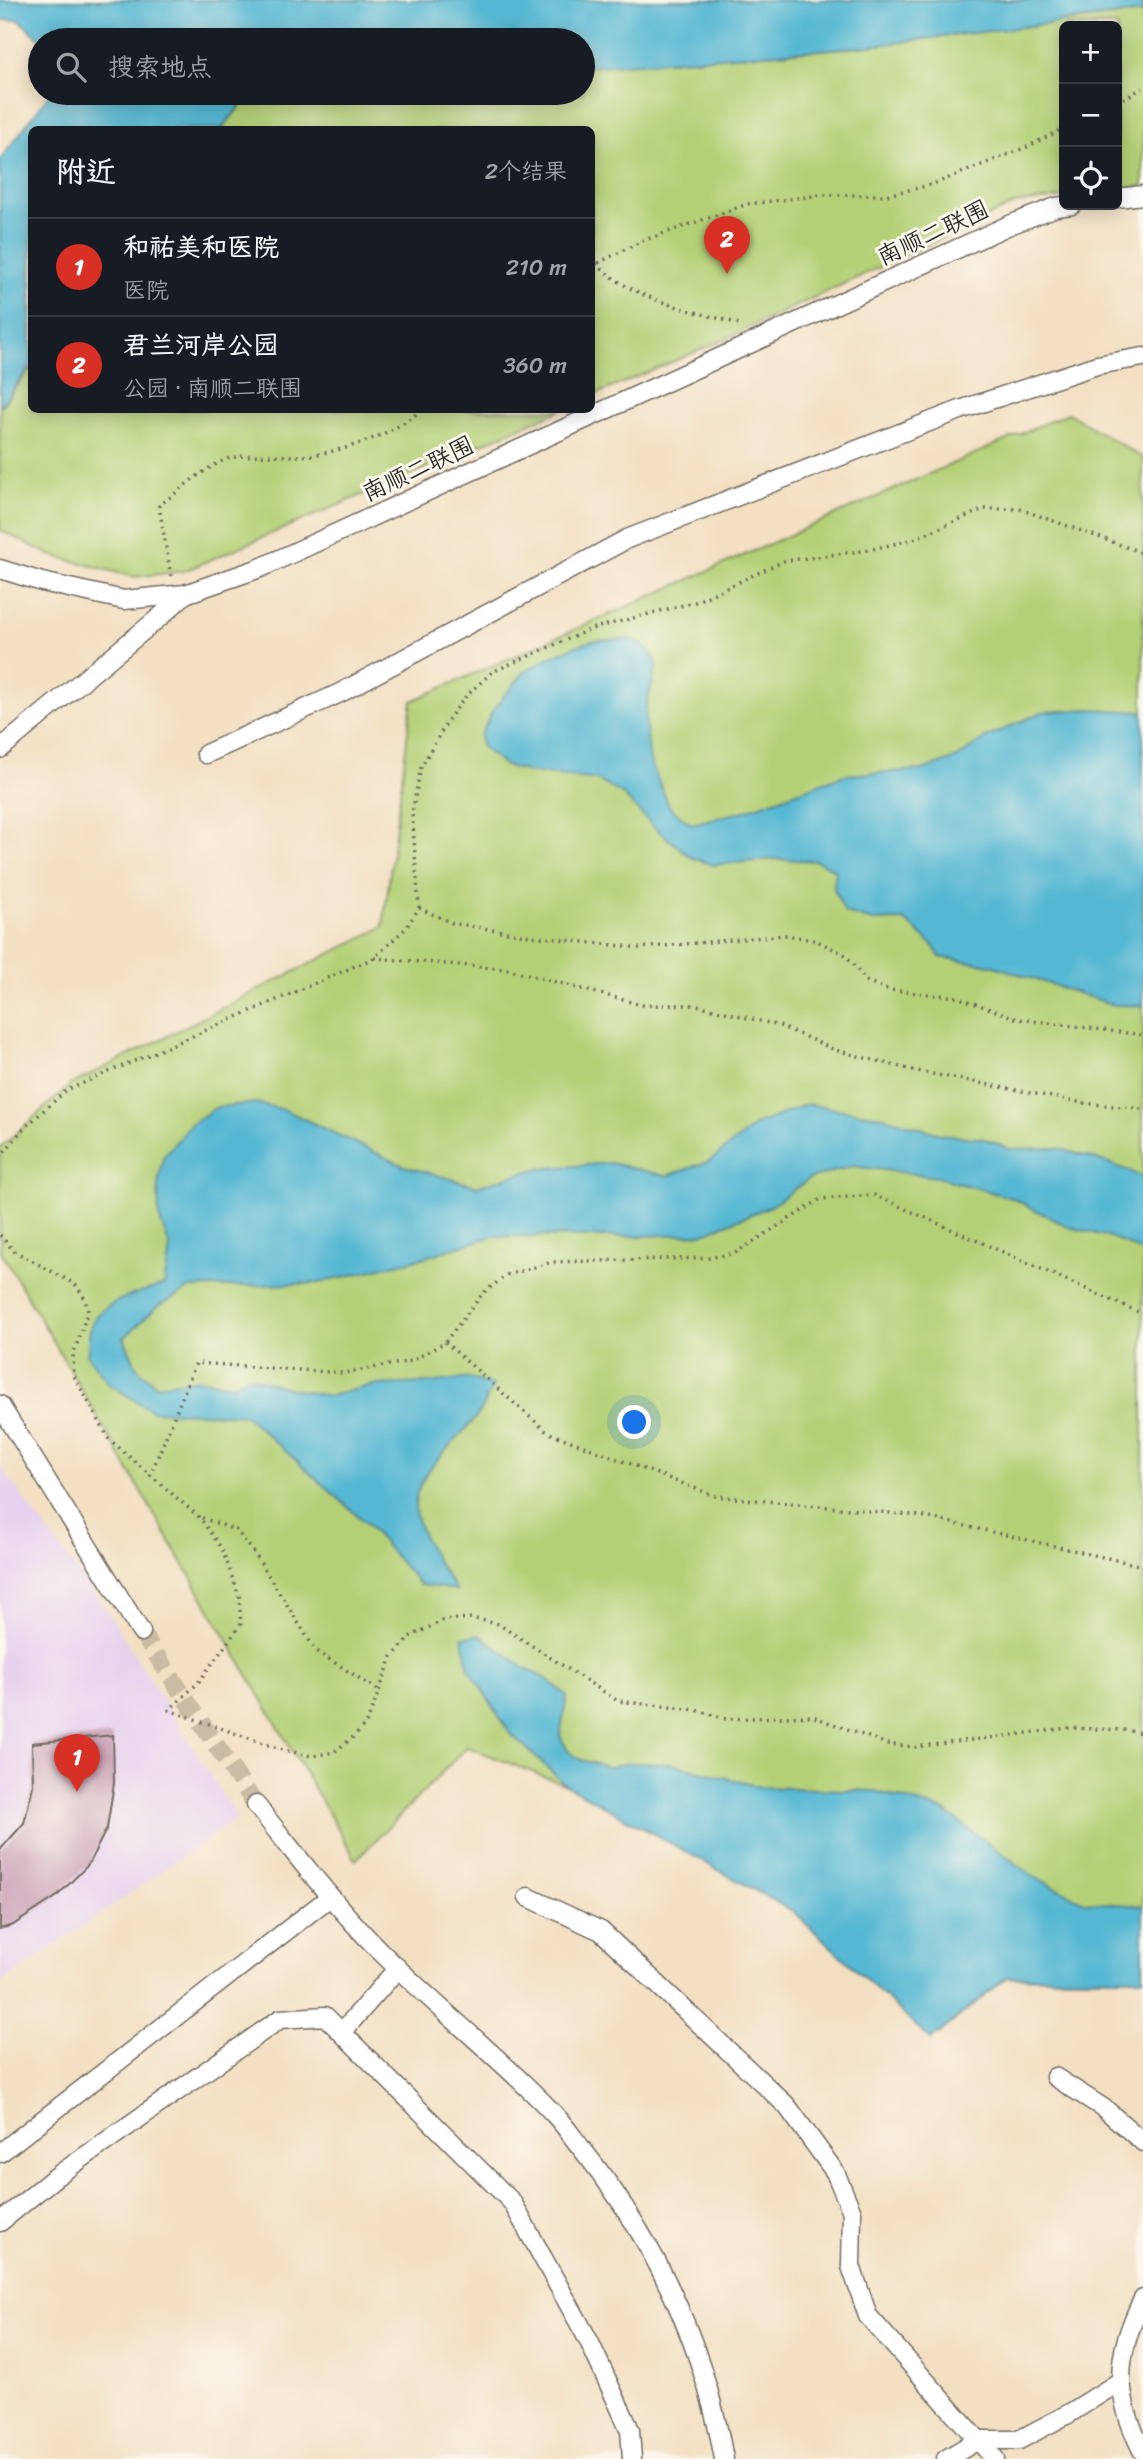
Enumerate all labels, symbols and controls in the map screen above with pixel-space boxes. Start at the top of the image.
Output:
map controls [1059,21,1122,210]
button: + [1059,21,1122,84]
search box [28,28,595,105]
text: 搜索地点 [108,44,212,90]
icon: search [52,48,90,86]
button: − [1059,84,1122,147]
text: 附近 [56,145,116,199]
button: locate [1059,147,1122,210]
text: 2个结果 [485,151,567,192]
street label: 南顺二联围 [870,189,996,277]
pin: 2 [704,216,750,274]
text: 和祐美和医院 [123,224,279,270]
text: 1 [74,247,84,288]
text: 210 m [506,247,567,288]
text: 医院 [123,270,169,311]
text: 君兰河岸公园 [123,322,279,368]
text: 2 [72,345,86,386]
text: 360 m [503,345,567,386]
text: 公园 · 南顺二联围 [123,368,302,409]
street label: 南顺二联围 [355,425,481,513]
your location [617,1405,651,1439]
pin: 1 [54,1734,100,1792]

